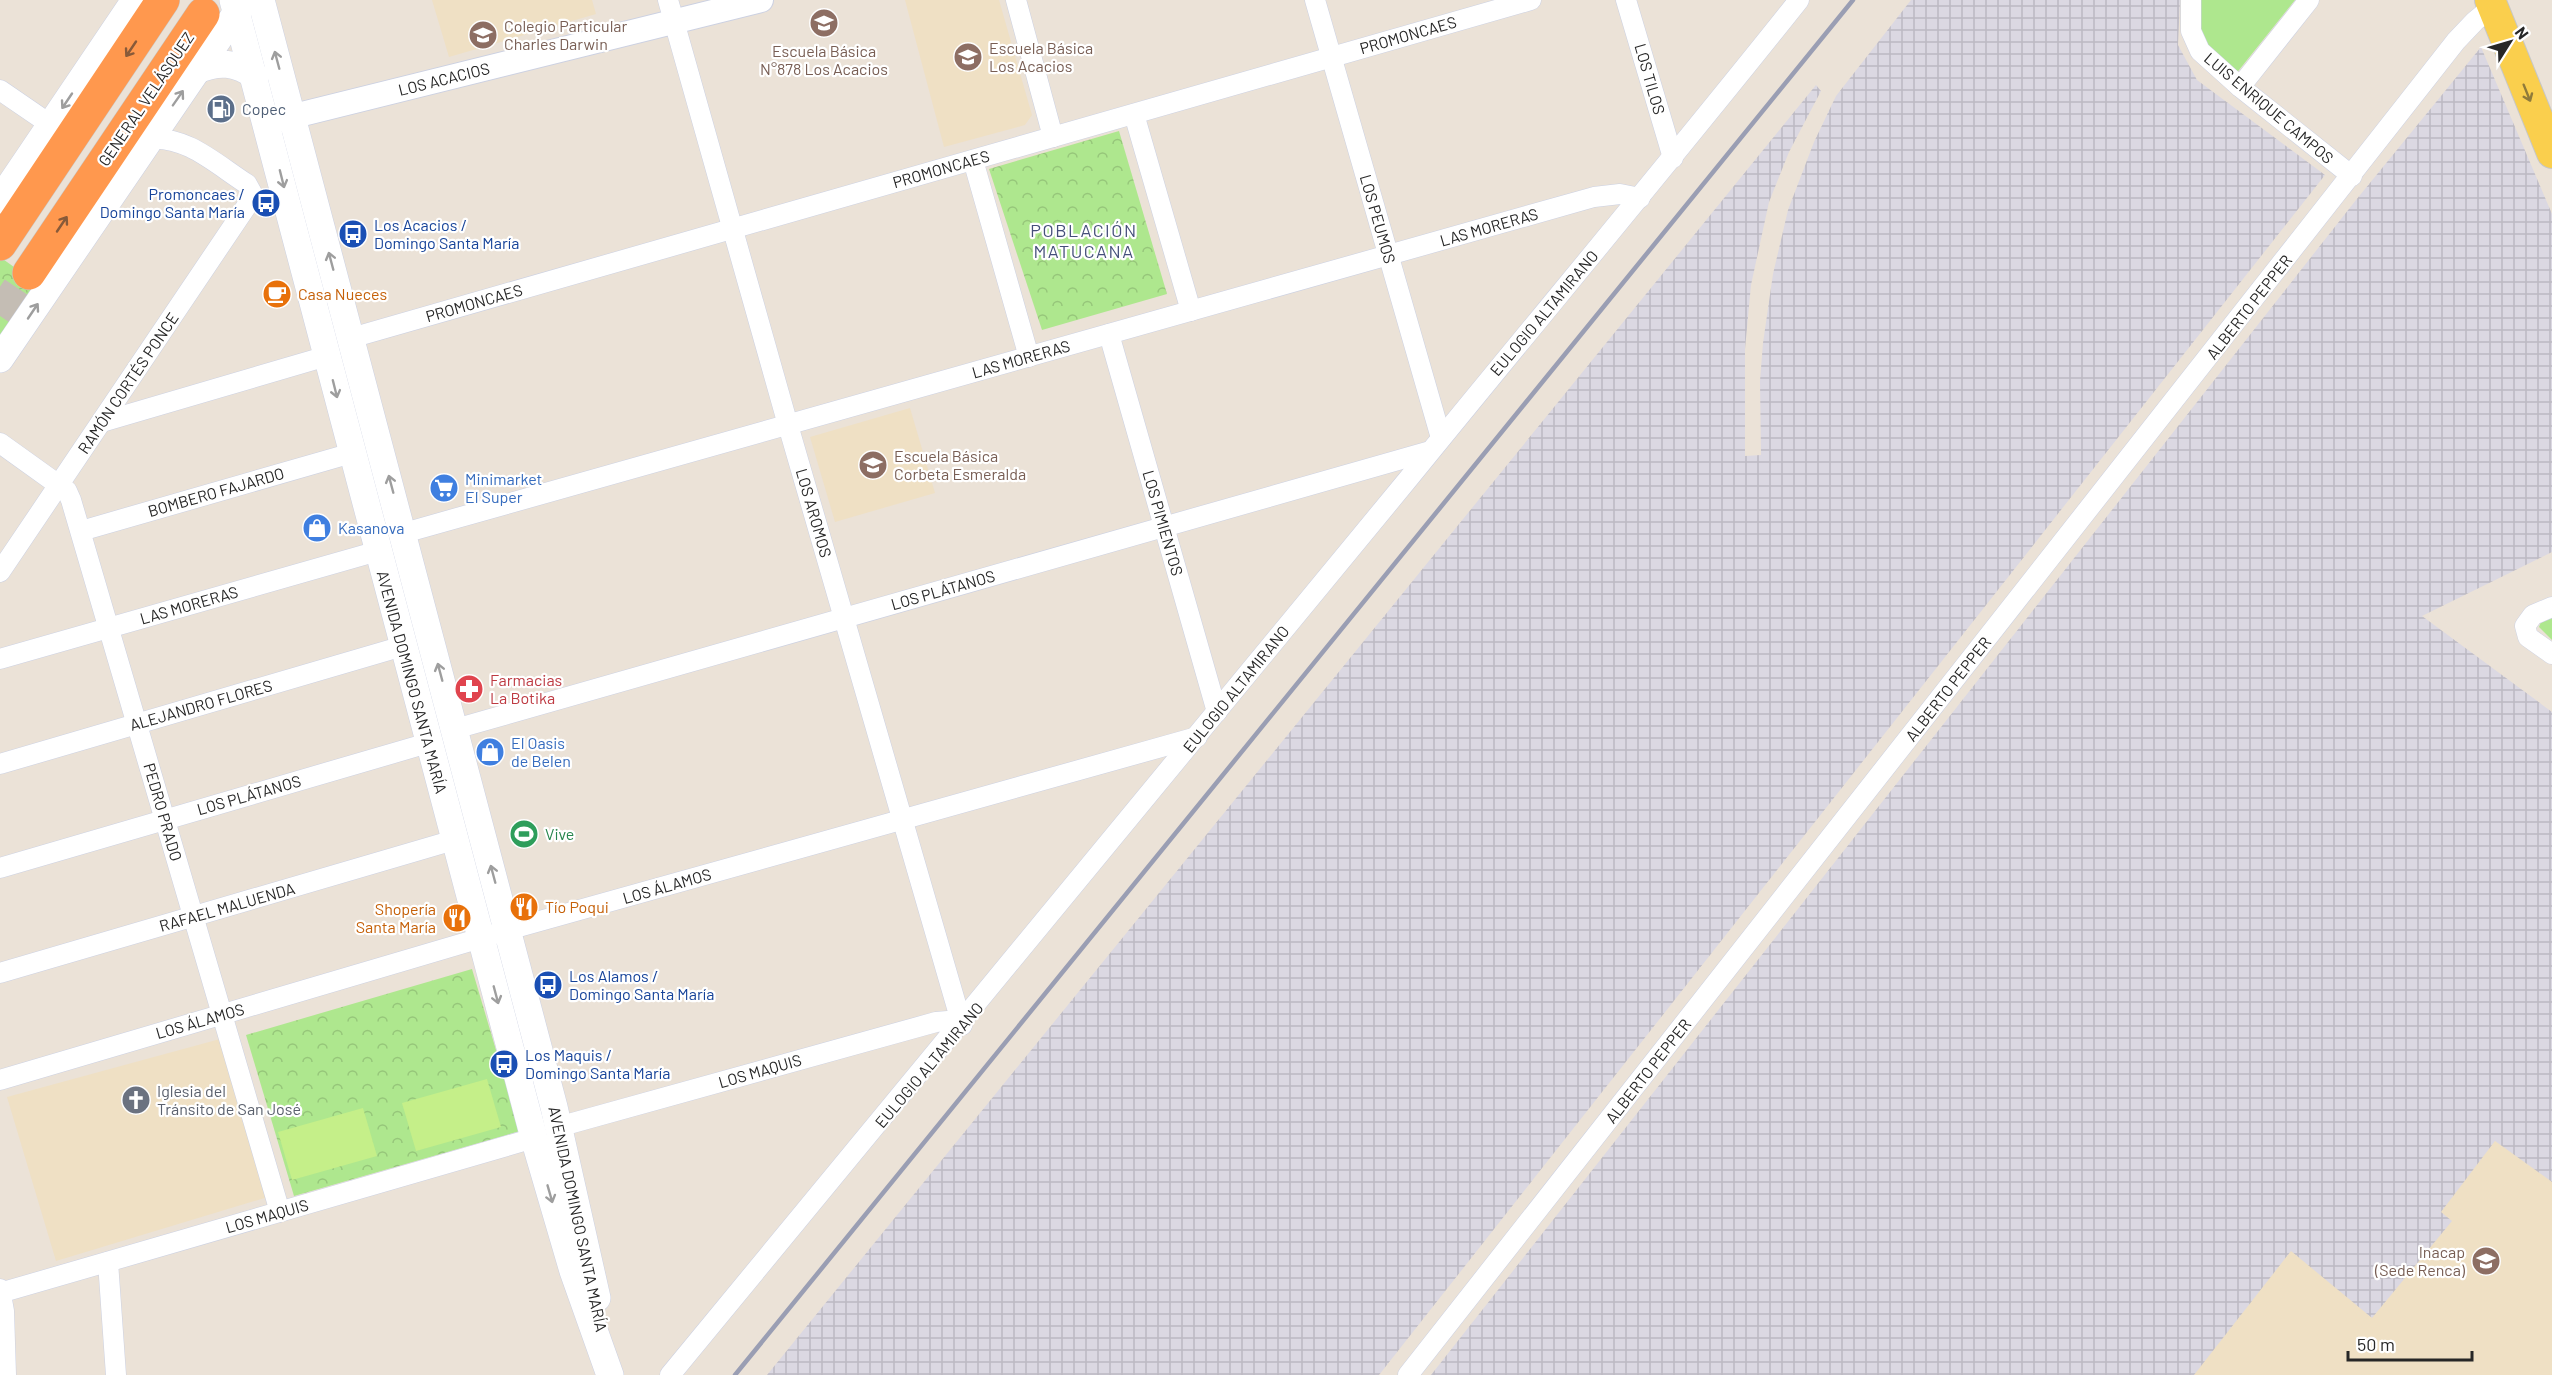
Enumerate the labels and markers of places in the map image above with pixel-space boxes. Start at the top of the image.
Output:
school or university icon: Escuela Básica N°878 Los Acacios [808,7,840,39]
place label: Colegio Particular Charles Darwin [504,16,627,53]
school or university icon: Colegio Particular Charles Darwin [467,19,499,51]
place label: Escuela Básica Los Acacios [989,38,1093,75]
place label: Escuela Básica N°878 Los Acacios [760,41,888,78]
school or university icon: Escuela Básica Los Acacios [952,41,984,73]
fuel station icon: Copec [205,93,237,125]
place label: Copec [242,99,286,118]
place label: Promoncaes / Domingo Santa María [100,184,245,221]
bus stop icon: Promoncaes / Domingo Santa María [250,187,282,219]
place label: Los Acacios / Domingo Santa María [374,215,519,252]
bus stop icon: Los Acacios / Domingo Santa María [337,218,369,250]
cafe icon: Casa Nueces [261,278,293,310]
place label: Casa Nueces [298,284,387,303]
place label: Escuela Básica Corbeta Esmeralda [894,446,1026,483]
school or university icon: Escuela Básica Corbeta Esmeralda [857,449,889,481]
place label: Minimarket El Super [465,469,542,506]
supermarket icon: Minimarket El Super [428,472,460,504]
shop icon: Kasanova [301,512,333,544]
place label: Kasanova [338,518,404,537]
place label: Farmacias La Botika [490,670,562,707]
pharmacy icon: Farmacias La Botika [453,673,485,705]
place label: El Oasis de Belen [511,733,571,770]
shop icon: El Oasis de Belen [474,736,506,768]
sports icon: Vive [508,818,540,850]
place label: Vive [545,824,574,843]
restaurant icon: Tío Poqui [508,891,540,923]
place label: Tío Poqui [545,897,609,916]
place label: Shopería Santa María [356,899,436,936]
restaurant icon: Shopería Santa María [441,902,473,934]
place label: Los Alamos / Domingo Santa María [569,966,714,1003]
bus stop icon: Los Alamos / Domingo Santa María [532,969,564,1001]
place label: Los Maquis / Domingo Santa María [525,1045,670,1082]
bus stop icon: Los Maquis / Domingo Santa María [488,1048,520,1080]
place label: Iglesia del Tránsito de San José [157,1081,301,1118]
church icon: Iglesia del Tránsito de San José [120,1084,152,1116]
place label: Inacap (Sede Renca) [2374,1242,2466,1279]
school or university icon: Inacap (Sede Renca) [2470,1245,2502,1277]

